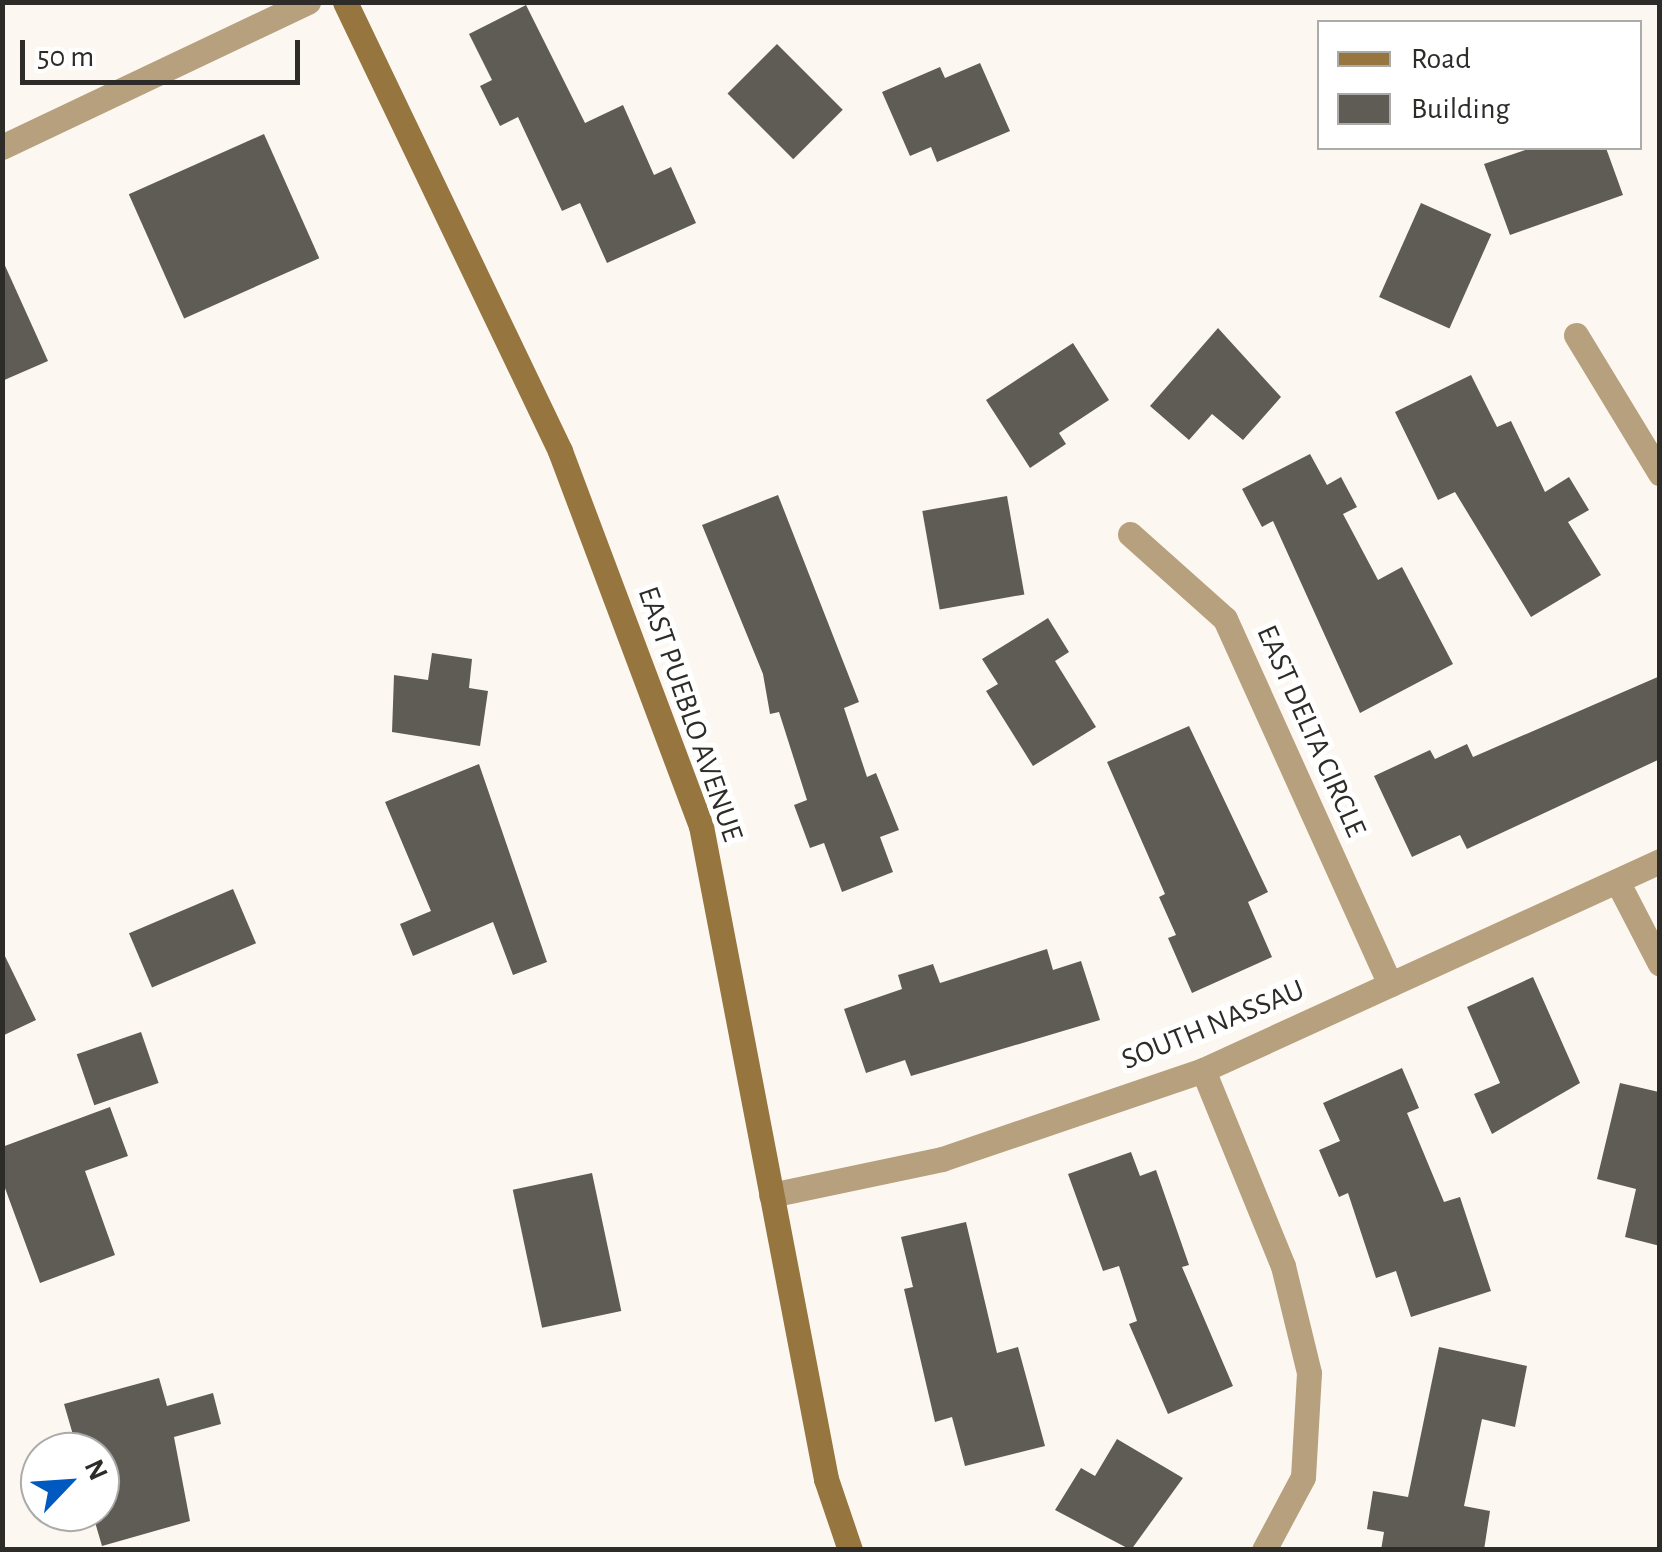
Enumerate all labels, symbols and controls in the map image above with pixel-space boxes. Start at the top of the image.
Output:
scale bar [25,20,305,82]
legend [1317,20,1642,150]
text: 50 m [37,42,94,72]
text: Road [1411,44,1471,74]
text: Building [1411,94,1510,124]
street label: EAST PUEBLO AVENUE [629,582,751,846]
street label: EAST DELTA CIRCLE [1248,620,1374,842]
street label: SOUTH NASSAU [1116,972,1310,1078]
north arrow [20,1432,120,1532]
text: N [79,1455,112,1485]

